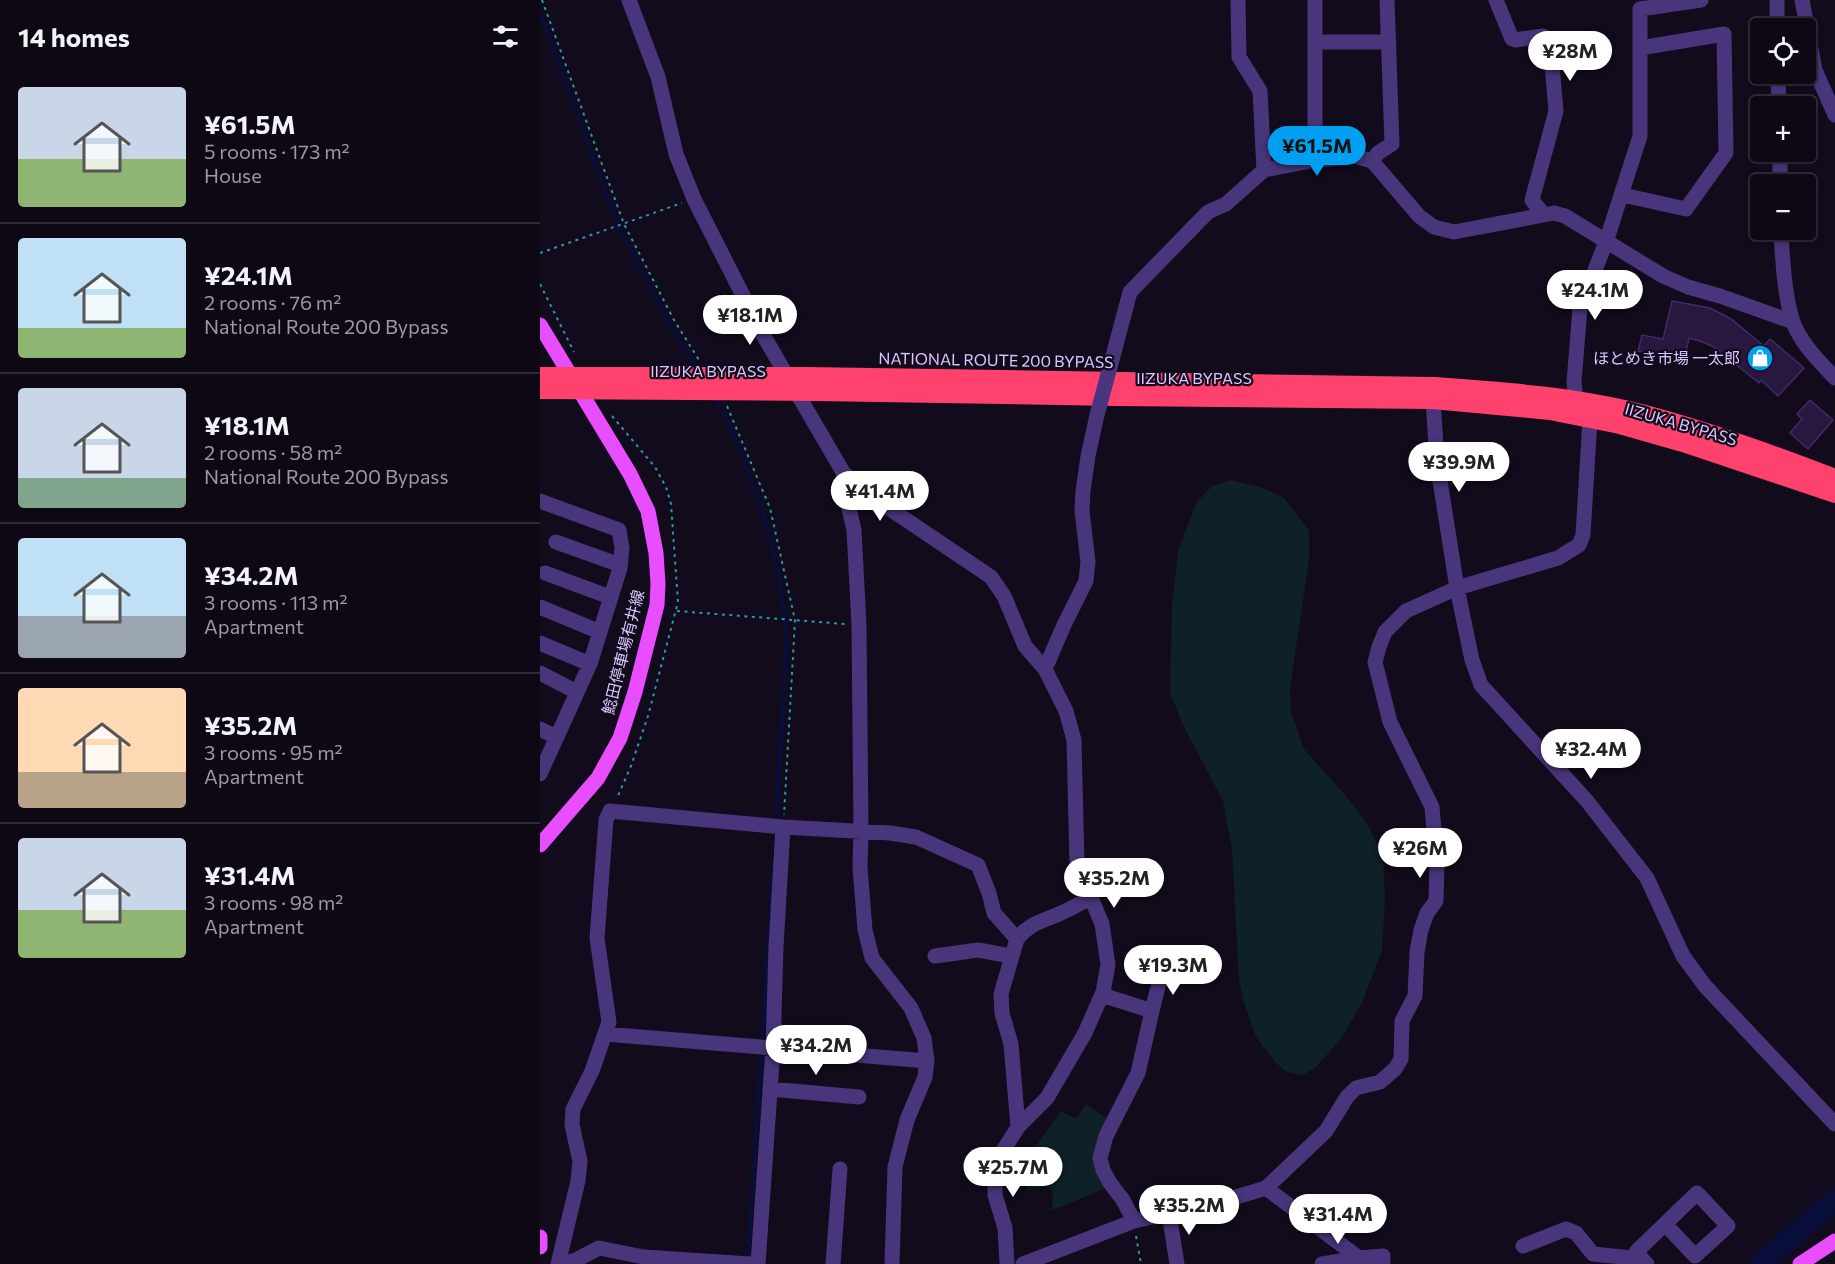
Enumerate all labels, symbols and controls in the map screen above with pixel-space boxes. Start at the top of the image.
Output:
map controls [1750,18,1816,240]
button: locate [1750,18,1816,84]
icon: filters [489,20,522,53]
text: 14 homes [18,21,130,52]
pin: ¥28M [1534,31,1606,82]
text: ¥28M [1542,38,1598,62]
button: + [1750,96,1816,162]
text: ¥61.5M [204,108,296,139]
icon: home [66,111,138,183]
pin: ¥61.5M [1268,126,1366,177]
text: ¥61.5M [1282,133,1352,157]
text: 5 rooms · 173 m² [204,139,350,163]
text: House [204,163,262,187]
button: − [1750,174,1816,240]
text: ¥24.1M [204,259,293,290]
icon: home [66,262,138,334]
pin: ¥24.1M [1546,270,1644,321]
text: ¥24.1M [1561,277,1629,301]
text: 2 rooms · 76 m² [204,290,341,314]
pin: ¥18.1M [701,295,799,346]
text: ¥18.1M [717,302,783,326]
text: National Route 200 Bypass [204,314,449,338]
shop icon: ほとめき市場 一太郎 [1745,343,1775,373]
street label: NATIONAL ROUTE 200 BYPASS [878,348,1114,371]
place label: ほとめき市場 一太郎 [1593,348,1740,367]
street label: IIZUKA BYPASS [650,361,766,380]
street label: IIZUKA BYPASS [1136,368,1252,387]
street label: IIZUKA BYPASS [1623,398,1739,449]
text: ¥18.1M [204,409,290,440]
icon: home [66,412,138,484]
text: 2 rooms · 58 m² [204,440,342,464]
pin: ¥39.9M [1410,442,1508,493]
text: ¥39.9M [1422,449,1496,473]
text: National Route 200 Bypass [204,464,449,488]
pin: ¥41.4M [831,471,929,522]
text: ¥41.4M [845,478,915,502]
text: ¥34.2M [204,559,298,590]
icon: home [66,562,138,634]
street label: 鯰田停車場有井線 [598,587,647,716]
text: 3 rooms · 113 m² [204,590,348,614]
text: Apartment [204,614,304,638]
text: ¥35.2M [204,709,297,740]
icon: home [66,712,138,784]
pin: ¥32.4M [1542,729,1640,780]
text: ¥32.4M [1555,736,1627,760]
text: 3 rooms · 95 m² [204,740,343,764]
text: Apartment [204,764,304,788]
pin: ¥26M [1384,828,1456,879]
text: ¥26M [1392,835,1448,859]
pin: ¥35.2M [1065,858,1163,909]
text: ¥31.4M [204,859,295,890]
icon: home [66,862,138,934]
text: ¥35.2M [1078,865,1150,889]
text: 3 rooms · 98 m² [204,890,343,914]
text: Apartment [204,914,304,938]
pin: ¥19.3M [1124,945,1222,996]
text: ¥19.3M [1138,952,1208,976]
pin: ¥34.2M [767,1025,865,1076]
text: ¥34.2M [780,1032,852,1056]
pin: ¥25.7M [964,1147,1062,1198]
text: ¥25.7M [978,1154,1049,1178]
pin: ¥35.2M [1140,1185,1238,1236]
text: ¥35.2M [1153,1192,1225,1216]
pin: ¥31.4M [1289,1194,1387,1245]
text: ¥31.4M [1303,1201,1373,1225]

